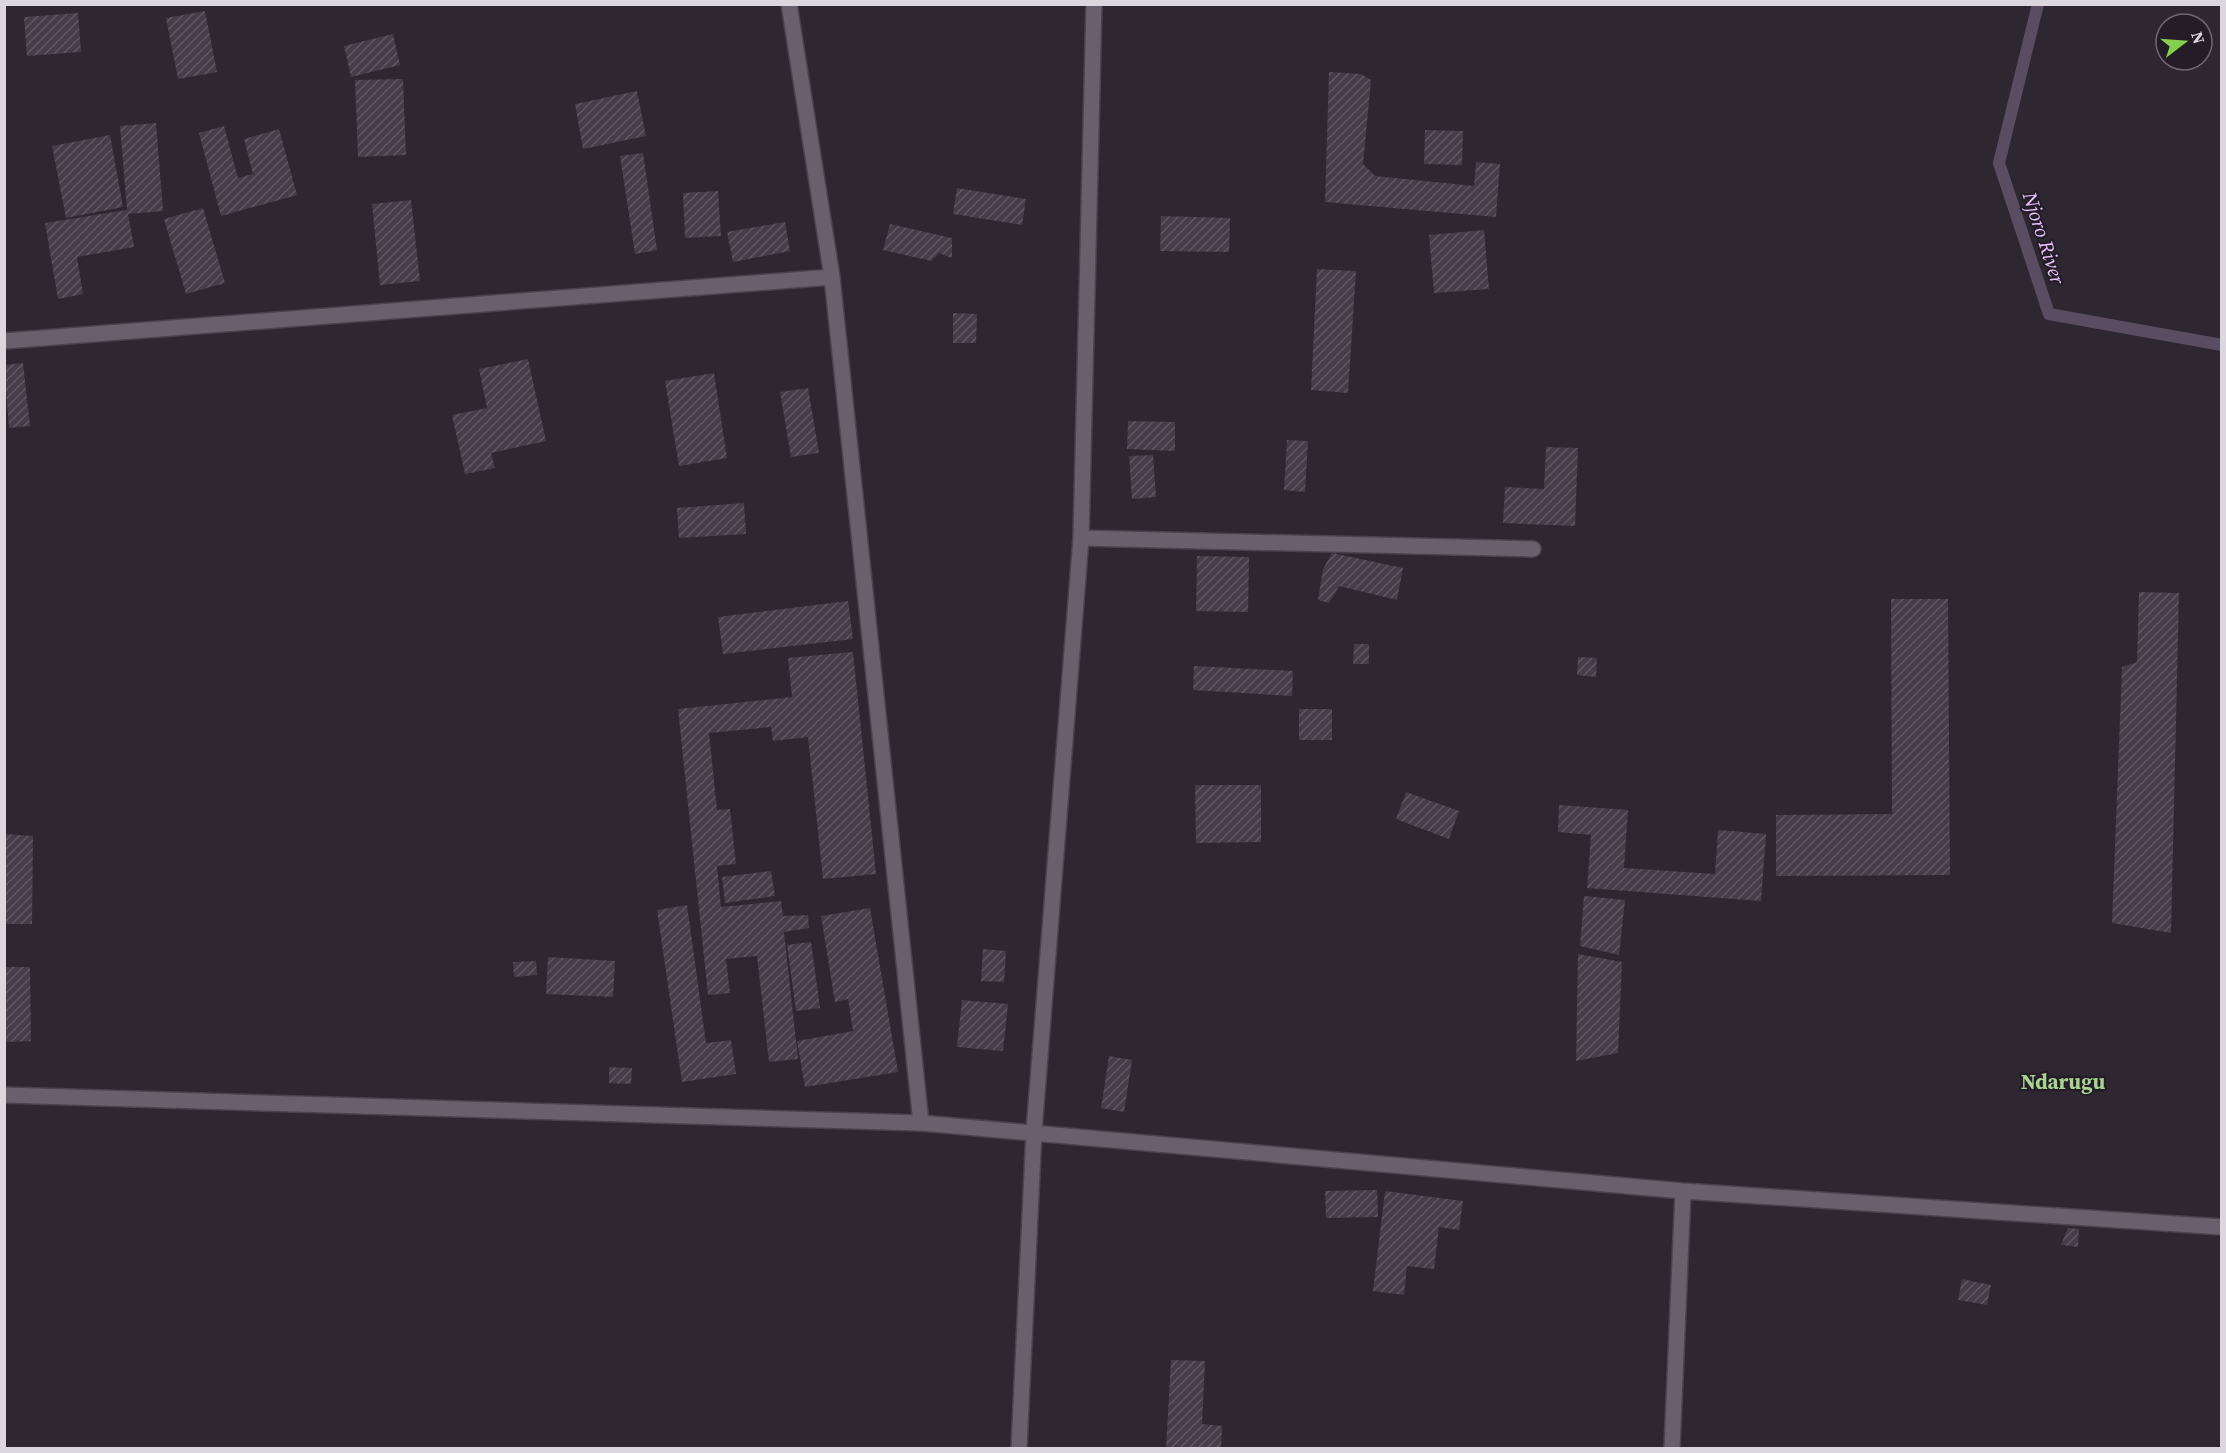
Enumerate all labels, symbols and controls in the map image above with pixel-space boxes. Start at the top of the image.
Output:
north arrow [2154,12,2214,72]
text: N [2186,29,2211,47]
water label: Njoro River [2016,187,2072,289]
district label: Ndarugu [2021,1067,2106,1096]

